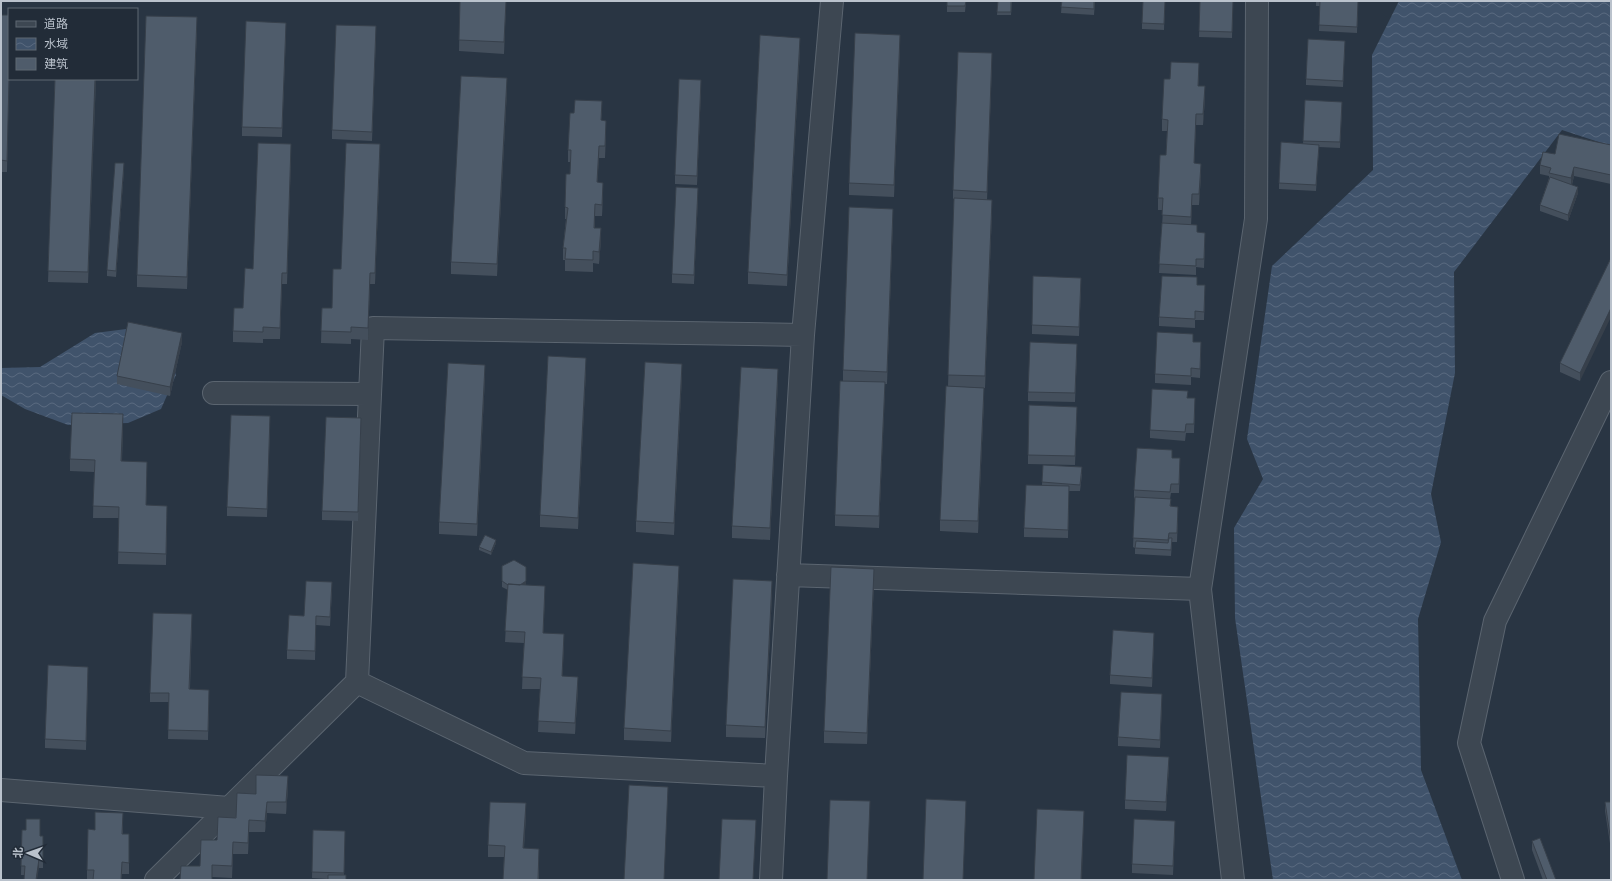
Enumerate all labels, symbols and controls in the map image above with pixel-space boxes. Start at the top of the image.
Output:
legend [8,8,138,80]
text: 道路 [44,17,68,31]
text: 水域 [44,37,68,51]
text: 建筑 [44,57,68,71]
north arrow [8,833,48,873]
text: 北 [12,847,25,858]

